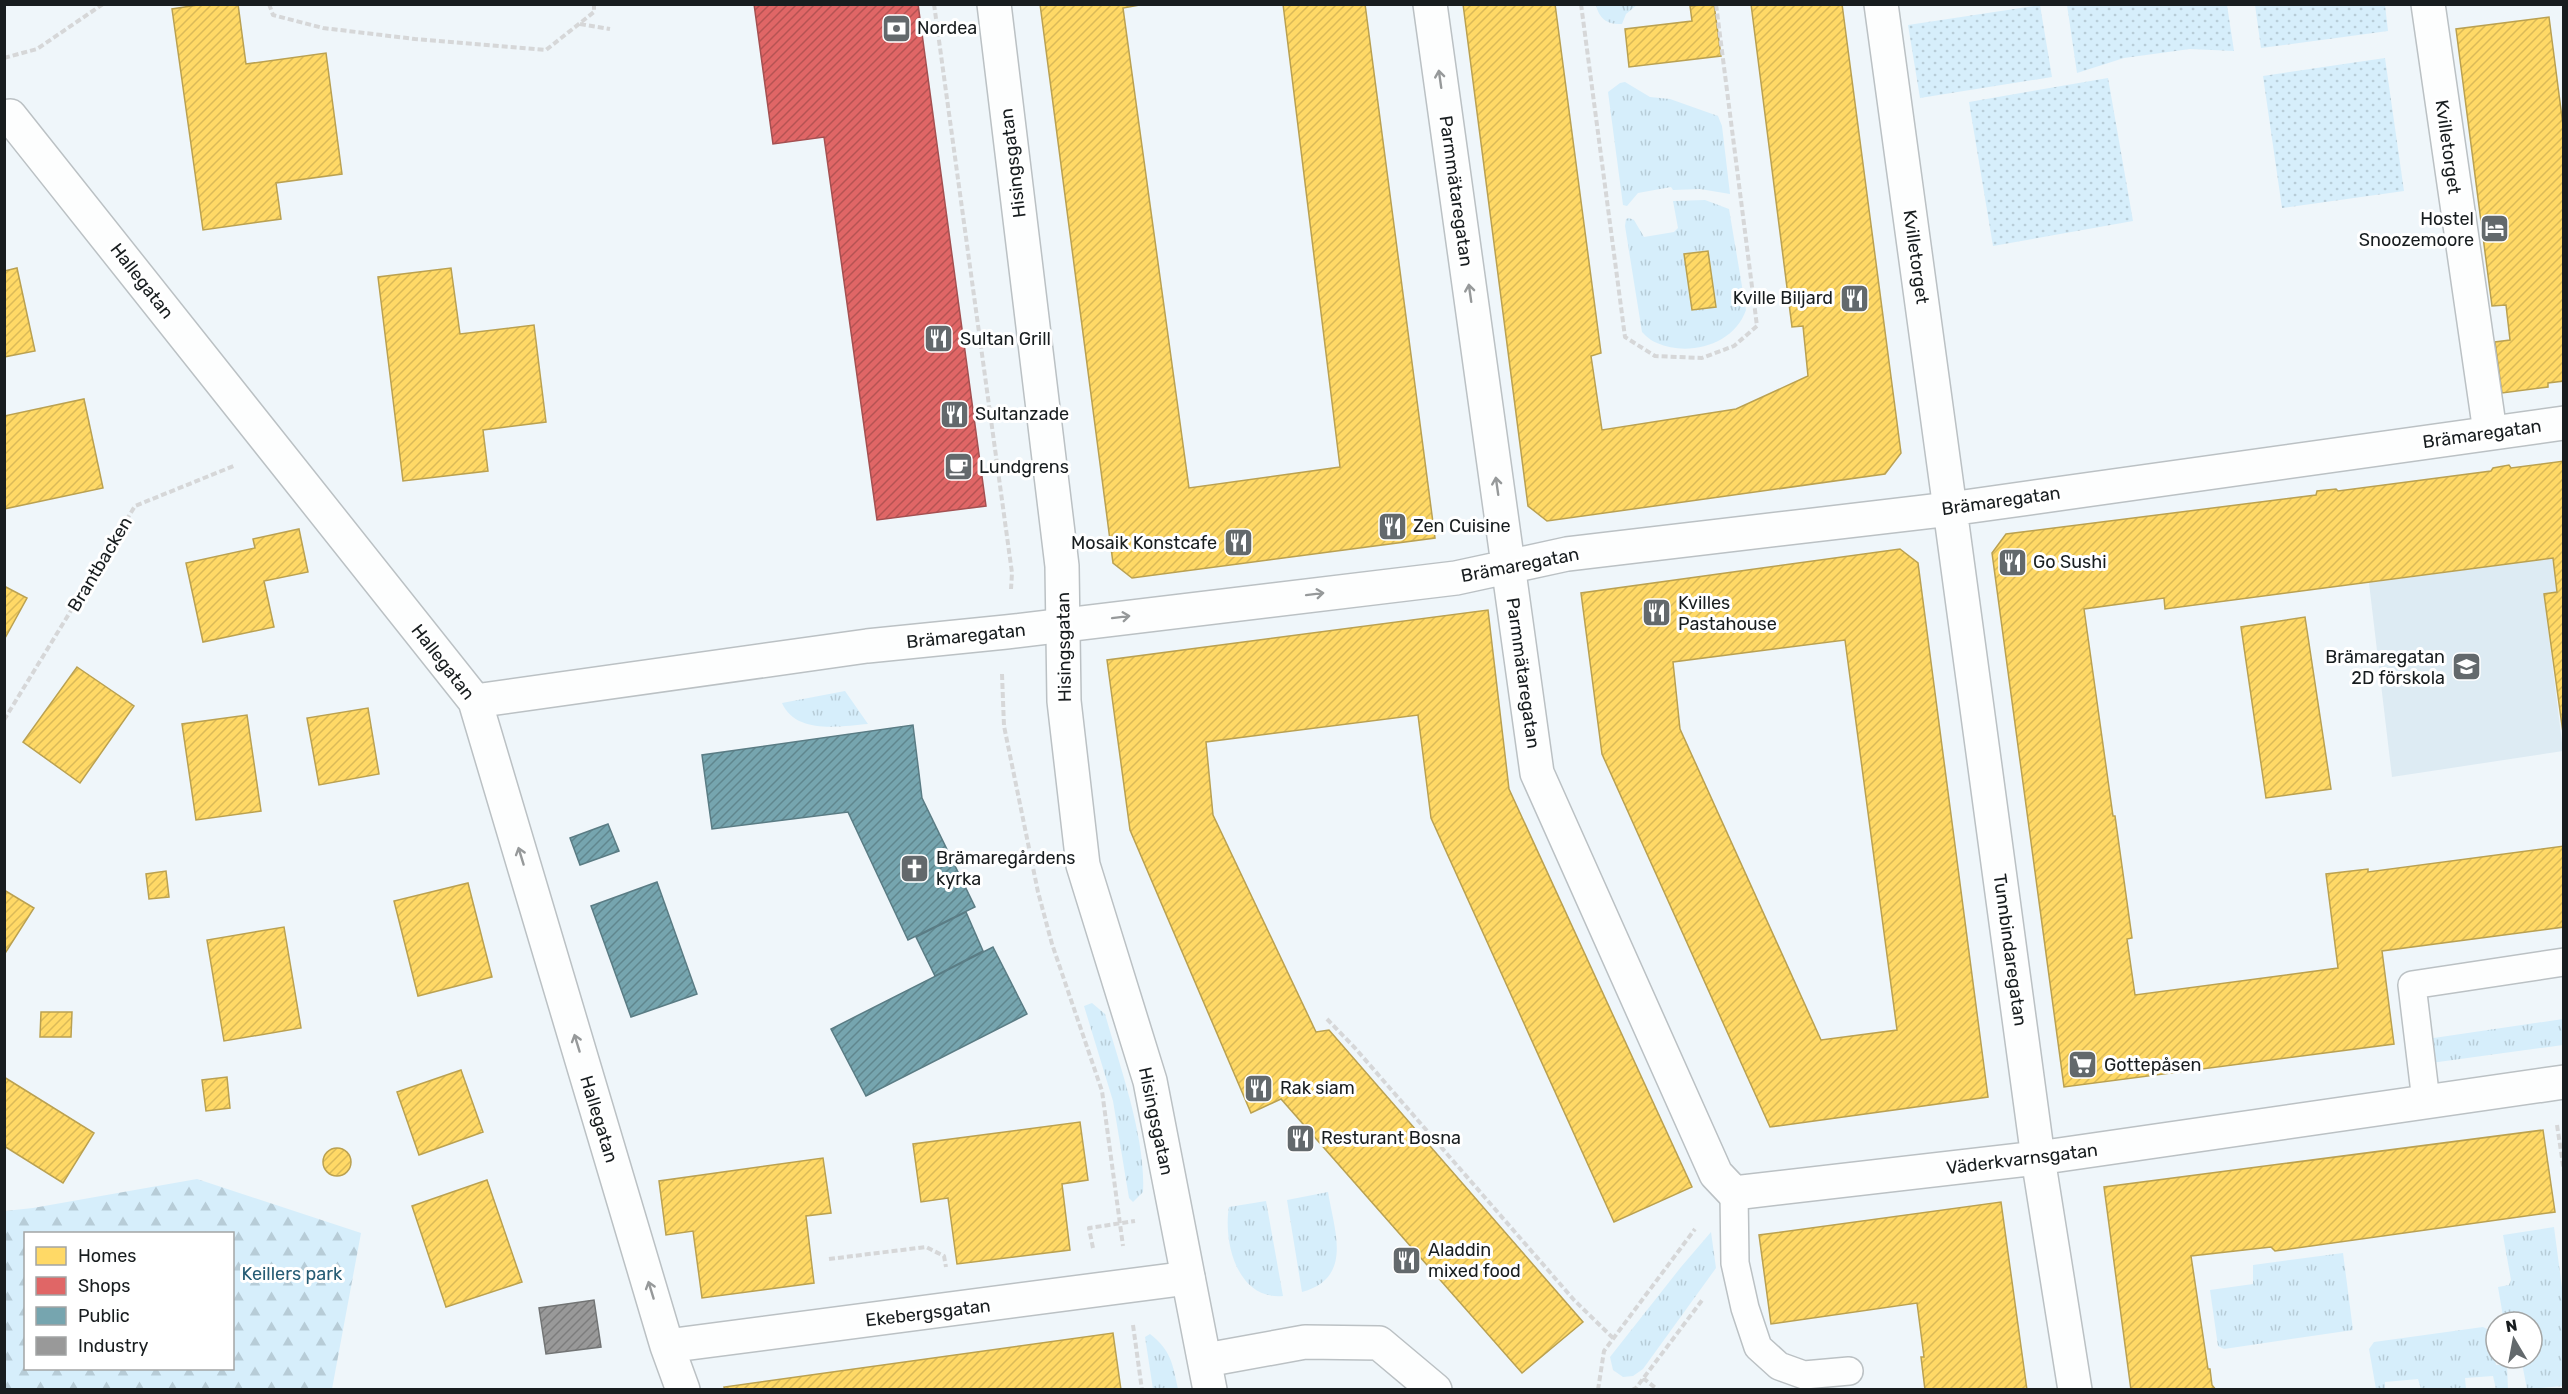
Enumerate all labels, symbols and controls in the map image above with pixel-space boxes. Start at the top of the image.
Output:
bank icon: Nordea [880,12,912,44]
place label: Nordea [917,17,977,39]
one-way arrow [1434,70,1445,89]
street label: Kvilletorget [2431,98,2465,196]
street label: Hisingsgatan [995,107,1031,219]
street label: Parmmätaregatan [1435,114,1477,268]
street label: Kvilletorget [1899,208,1933,306]
place label: Hostel Snoozemoore [2359,208,2474,251]
hotel icon: Hostel Snoozemoore [2479,213,2511,245]
street label: Hallegatan [106,239,178,323]
restaurant icon: Kville Biljard [1838,282,1870,314]
one-way arrow [1464,283,1475,303]
place label: Kville Biljard [1733,287,1833,309]
restaurant icon: Sultan Grill [923,323,955,355]
place label: Sultan Grill [960,328,1051,350]
restaurant icon: Sultanzade [938,398,970,430]
place label: Sultanzade [975,403,1069,425]
street label: Brämaregatan [2421,415,2543,453]
cafe icon: Lundgrens [942,451,974,483]
place label: Lundgrens [979,456,1069,478]
one-way arrow [1491,477,1502,496]
street label: Brämaregatan [1940,482,2062,520]
restaurant icon: Zen Cuisine [1376,510,1408,542]
street label: Brantbacken [63,513,137,615]
place label: Zen Cuisine [1413,515,1511,537]
restaurant icon: Mosaik Konstcafe [1222,527,1254,559]
place label: Mosaik Konstcafe [1071,532,1217,554]
street label: Brämaregatan [1459,543,1581,587]
restaurant icon: Go Sushi [1996,546,2028,578]
place label: Go Sushi [2033,551,2107,573]
one-way arrow [1304,589,1324,600]
street label: Hisingsgatan [1052,592,1076,702]
place label: Kvilles Pastahouse [1678,592,1777,635]
street label: Parmmätaregatan [1502,596,1544,750]
restaurant icon: Kvilles Pastahouse [1641,597,1673,629]
one-way arrow [1111,612,1131,623]
street label: Brämaregatan [905,619,1027,653]
street label: Hallegatan [407,620,479,704]
place label: Brämaregatan 2D förskola [2325,646,2445,689]
school or university icon: Brämaregatan 2D förskola [2450,651,2482,683]
one-way arrow [515,847,526,866]
place label: Brämaregårdens kyrka [936,847,1076,890]
church icon: Brämaregårdens kyrka [899,852,931,884]
street label: Tunnbindaregatan [1988,872,2032,1028]
one-way arrow [571,1034,582,1053]
supermarket icon: Gottepåsen [2067,1049,2099,1081]
place label: Gottepåsen [2104,1054,2202,1076]
street label: Hisingsgatan [1134,1065,1178,1177]
restaurant icon: Rak siam [1243,1072,1275,1104]
street label: Hallegatan [575,1073,623,1165]
place label: Rak siam [1280,1077,1355,1099]
restaurant icon: Resturant Bosna [1284,1122,1316,1154]
place label: Resturant Bosna [1321,1127,1461,1149]
street label: Väderkvarnsgatan [1945,1139,2099,1179]
legend [24,1232,234,1370]
place label: Aladdin mixed food [1428,1239,1521,1282]
restaurant icon: Aladdin mixed food [1391,1244,1423,1276]
text: Homes [78,1245,136,1267]
park label: Keillers park [242,1263,343,1285]
text: Shops [78,1275,130,1297]
one-way arrow [645,1281,656,1300]
street label: Ekebergsgatan [864,1294,992,1332]
text: Public [78,1305,130,1327]
north arrow [2484,1310,2544,1370]
text: N [2504,1315,2519,1336]
text: Industry [78,1335,148,1357]

